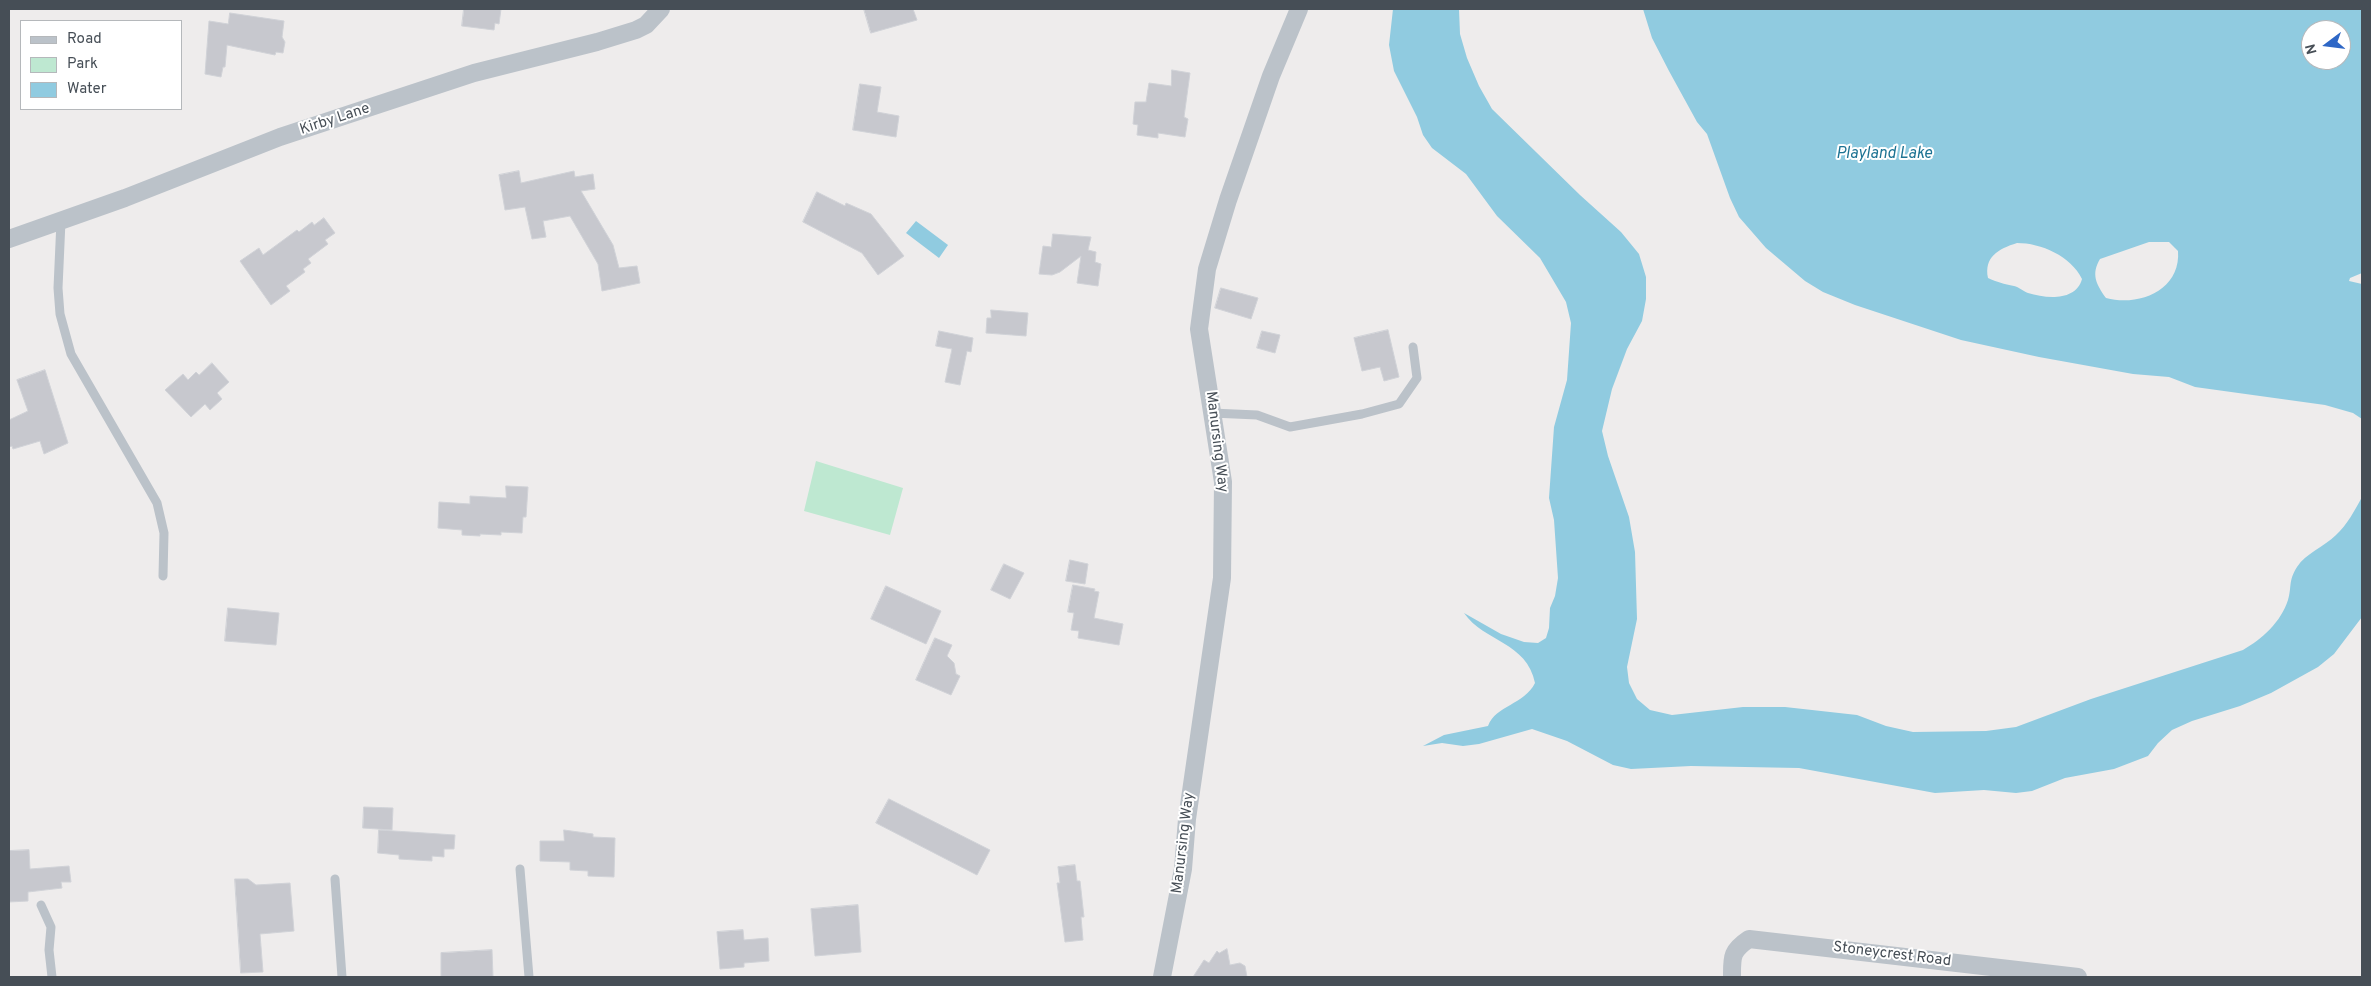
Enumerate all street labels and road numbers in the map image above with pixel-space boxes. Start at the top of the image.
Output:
street label: Kirby Lane [298,100,372,140]
street label: Manursing Way [1201,390,1231,494]
street label: Manursing Way [1169,791,1199,895]
street label: Stoneycrest Road [1832,939,1952,971]

